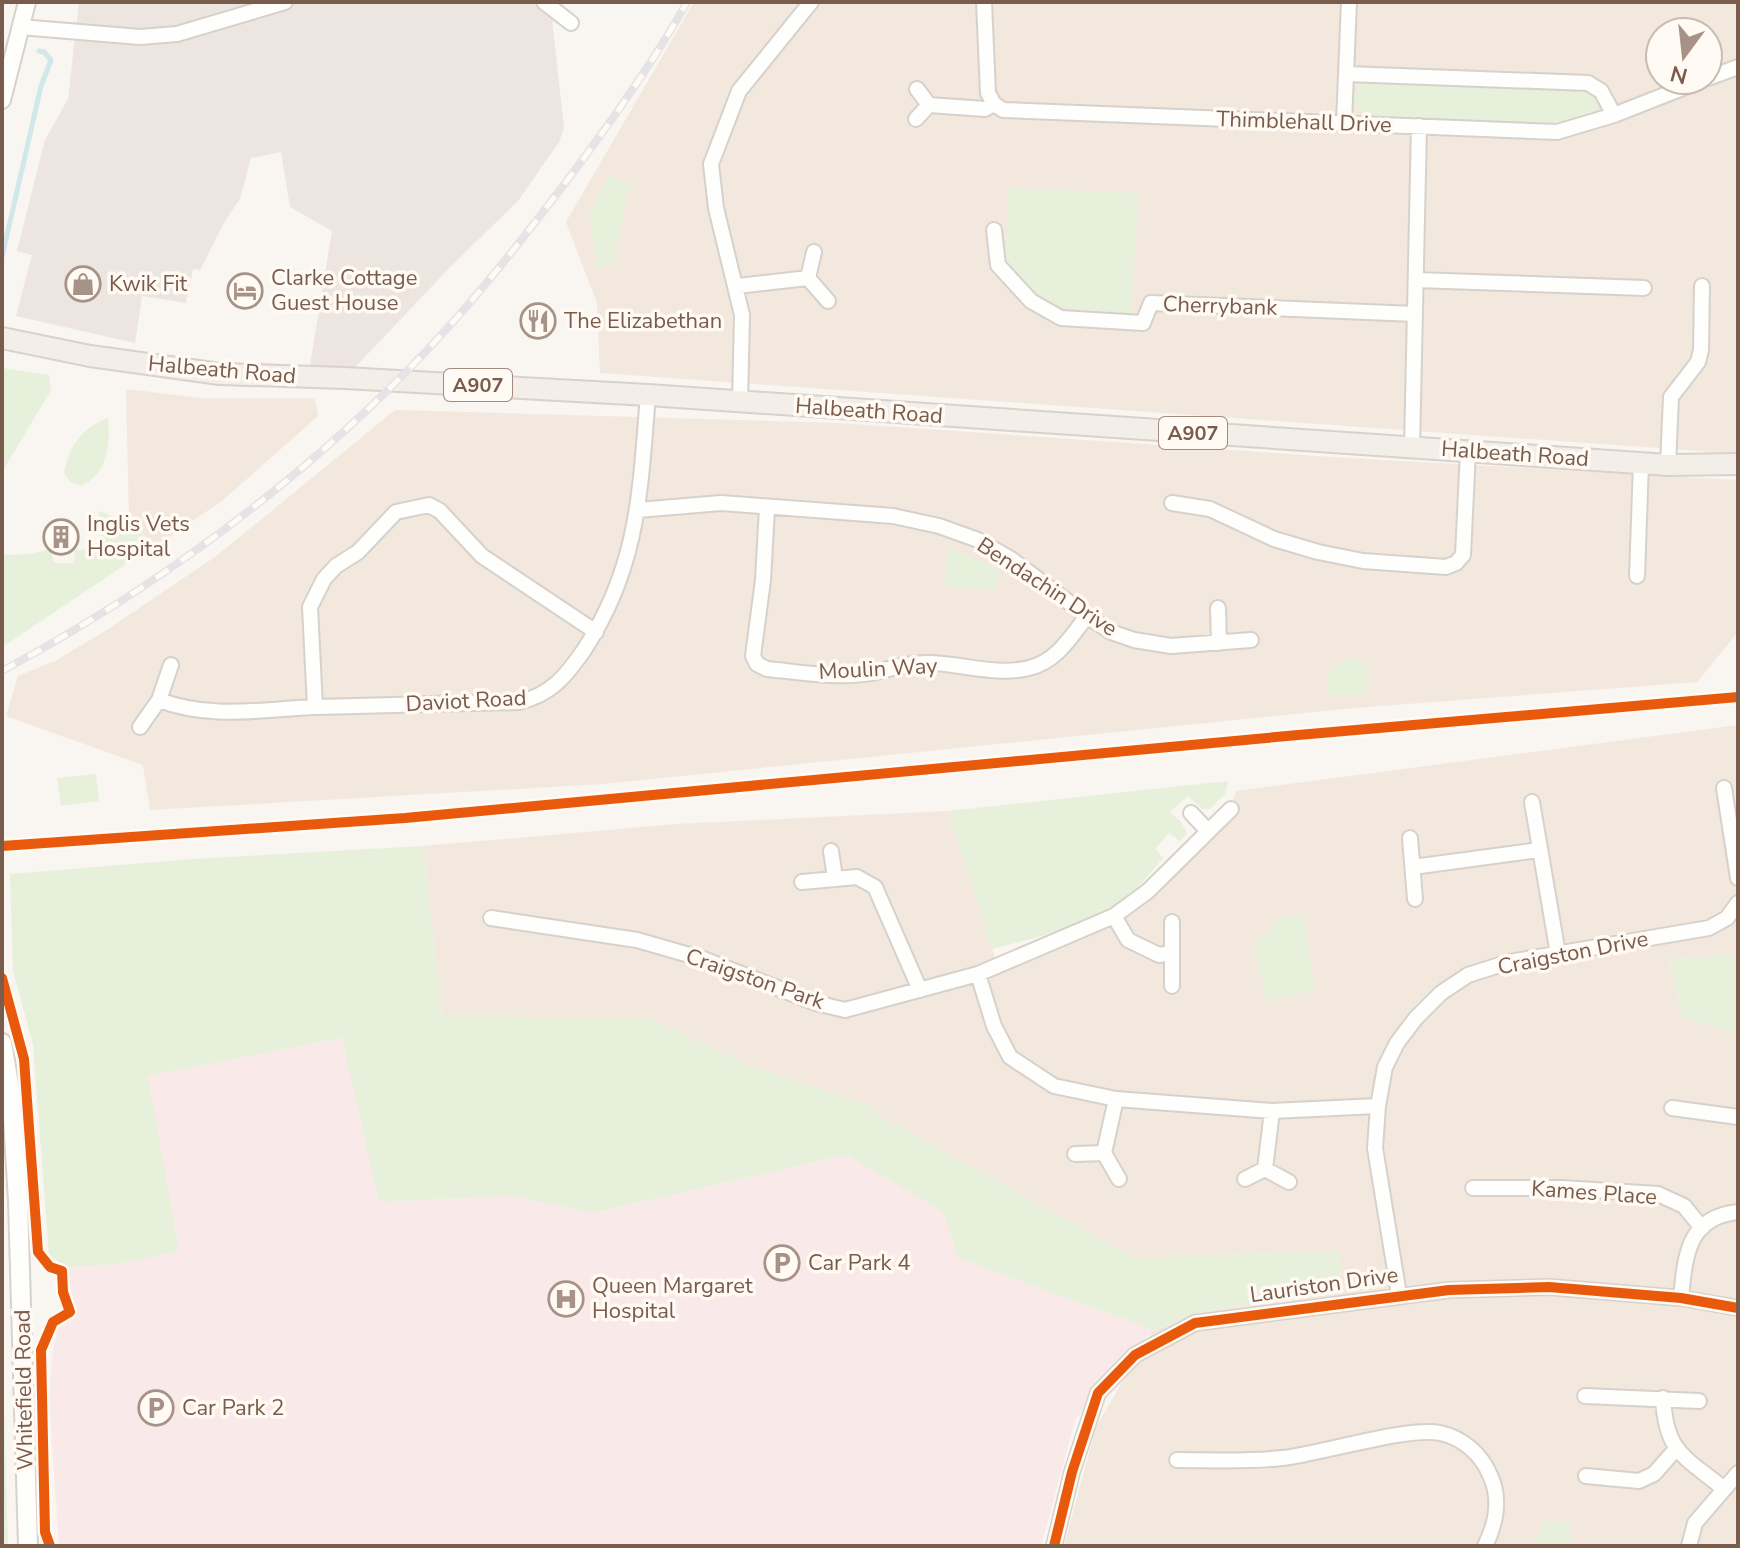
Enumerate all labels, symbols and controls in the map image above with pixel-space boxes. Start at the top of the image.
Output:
north arrow [1644,16,1724,96]
text: N [1667,58,1691,91]
street label: Thimblehall Drive [1216,104,1392,140]
place label: Clarke Cottage Guest House [271,263,417,318]
shop icon: Kwik Fit [64,265,102,303]
place label: Kwik Fit [109,269,188,299]
hotel icon: Clarke Cottage Guest House [226,272,264,310]
street label: Cherrybank [1162,289,1279,323]
restaurant icon: The Elizabethan [519,302,557,340]
place label: The Elizabethan [564,306,722,336]
street label: Halbeath Road [147,349,297,391]
road number: A907 [444,369,512,401]
street label: Halbeath Road [794,391,944,431]
road number: A907 [1159,417,1227,449]
street label: Halbeath Road [1440,434,1590,474]
place label: Inglis Vets Hospital [87,509,190,564]
building icon: Inglis Vets Hospital [42,518,80,556]
street label: Bendachin Drive [971,530,1123,644]
street label: Moulin Way [818,651,939,687]
street label: Daviot Road [405,683,527,719]
street label: Craigston Drive [1495,924,1651,982]
street label: Craigston Park [682,941,829,1017]
street label: Kames Place [1530,1174,1658,1212]
parking icon: Car Park 4 [763,1244,801,1282]
place label: Car Park 4 [808,1248,910,1278]
street label: Lauriston Drive [1248,1260,1400,1310]
place label: Queen Margaret Hospital [592,1271,753,1326]
hospital icon: Queen Margaret Hospital [547,1280,585,1318]
street label: Whitefield Road [8,1309,40,1471]
parking icon: Car Park 2 [137,1389,175,1427]
place label: Car Park 2 [182,1393,284,1423]

